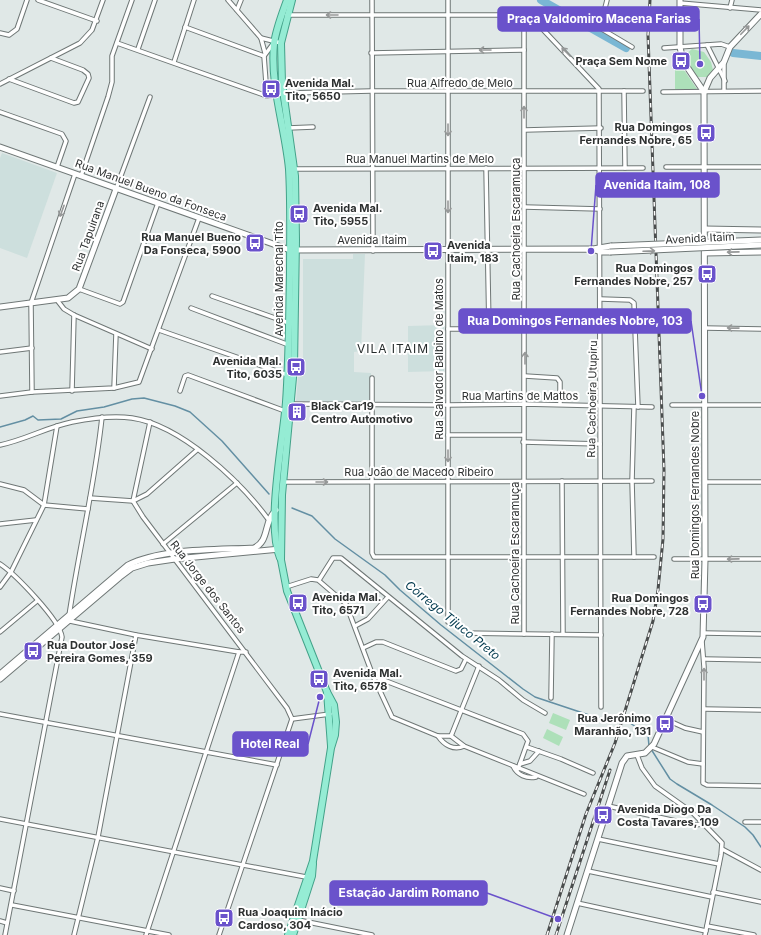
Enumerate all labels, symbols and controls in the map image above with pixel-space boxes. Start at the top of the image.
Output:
callout: Praça Valdomiro Macena Farias [498,7,699,31]
one-way arrow [326,11,339,19]
text: Praça Valdomiro Macena Farias [507,11,691,26]
one-way arrow [740,25,750,35]
one-way arrow [479,46,492,54]
one-way arrow [561,47,570,57]
bus stop icon: Praça Sem Nome [670,50,692,72]
place label: Praça Sem Nome [575,54,667,68]
place label: Avenida Mal. Tito, 5650 [285,76,354,103]
street label: Rua Alfredo de Melo [407,76,513,90]
bus stop icon: Avenida Mal. Tito, 5650 [260,78,282,100]
one-way arrow [521,106,528,119]
place label: Rua Domingos Fernandes Nobre, 65 [579,120,692,147]
bus stop icon: Rua Domingos Fernandes Nobre, 65 [695,122,717,144]
one-way arrow [444,123,452,136]
street label: Rua Manuel Martins de Melo [346,152,494,166]
street label: Rua Manuel Bueno da Fonseca [73,156,229,224]
street label: Rua Cachoeira Escaramuça [509,158,523,300]
callout: Avenida Itaim, 108 [596,173,719,197]
text: Avenida Itaim, 108 [603,177,711,192]
street label: Rua Tapuirana [69,199,107,273]
one-way arrow [444,200,452,213]
place label: Avenida Mal. Tito, 5955 [313,201,382,228]
bus stop icon: Avenida Mal. Tito, 5955 [288,203,310,225]
one-way arrow [58,204,65,217]
street label: Avenida Marechal Tito [272,221,286,337]
street label: Avenida Itaim [665,229,735,247]
place label: Rua Manuel Bueno Da Fonseca, 5900 [141,230,241,257]
bus stop icon: Rua Manuel Bueno Da Fonseca, 5900 [244,232,266,254]
street label: Avenida Itaim [337,233,407,247]
place label: Avenida Itaim, 183 [447,238,499,265]
bus stop icon: Avenida Itaim, 183 [422,240,444,262]
one-way arrow [642,247,655,254]
one-way arrow [727,249,740,256]
place label: Rua Domingos Fernandes Nobre, 257 [574,261,693,288]
bus stop icon: Rua Domingos Fernandes Nobre, 257 [696,263,718,285]
street label: Rua Salvador Balbino de Matos [432,278,446,440]
callout: Rua Domingos Fernandes Nobre, 103 [459,309,691,333]
text: Rua Domingos Fernandes Nobre, 103 [467,313,683,328]
one-way arrow [727,324,740,332]
street label: Rua Cachoeira Utupiru [584,340,600,458]
district label: VILA ITAIM [357,341,429,356]
one-way arrow [521,352,529,365]
place label: Avenida Mal. Tito, 6035 [213,354,282,381]
bus stop icon: Avenida Mal. Tito, 6035 [285,356,307,378]
street label: Rua Martins de Mattos [462,389,578,403]
place label: Black Car19 Centro Automotivo [311,399,413,426]
building icon: Black Car19 Centro Automotivo [286,401,308,423]
street label: Rua Domingos Fernandes Nobre [688,411,702,579]
one-way arrow [444,449,452,462]
street label: Rua João de Macedo Ribeiro [344,465,494,479]
one-way arrow [315,478,328,486]
street label: Rua Cachoeira Escaramuça [508,482,522,624]
street label: Rua Jorge dos Santos [167,538,249,636]
one-way arrow [727,555,740,563]
water label: Córrego Tijuco Preto [402,577,504,663]
place label: Avenida Mal. Tito, 6571 [312,590,381,617]
place label: Rua Domingos Fernandes Nobre, 728 [570,591,689,618]
bus stop icon: Avenida Mal. Tito, 6571 [287,592,309,614]
bus stop icon: Rua Domingos Fernandes Nobre, 728 [692,593,714,615]
place label: Rua Doutor José Pereira Gomes, 359 [47,638,153,665]
bus stop icon: Rua Doutor José Pereira Gomes, 359 [22,640,44,662]
place label: Avenida Mal. Tito, 6578 [333,666,402,693]
bus stop icon: Avenida Mal. Tito, 6578 [308,668,330,690]
one-way arrow [700,668,708,681]
place label: Rua Jerônimo Maranhão, 131 [574,711,651,738]
bus stop icon: Rua Jerônimo Maranhão, 131 [654,713,676,735]
callout: Hotel Real [233,732,308,756]
text: Hotel Real [240,736,300,751]
place label: Avenida Diogo Da Costa Tavares, 109 [617,802,719,829]
bus stop icon: Avenida Diogo Da Costa Tavares, 109 [592,804,614,826]
callout: Estação Jardim Romano [330,881,487,905]
text: Estação Jardim Romano [339,885,479,900]
place label: Rua Joaquim Inácio Cardoso, 304 [238,905,343,932]
bus stop icon: Rua Joaquim Inácio Cardoso, 304 [213,907,235,929]

